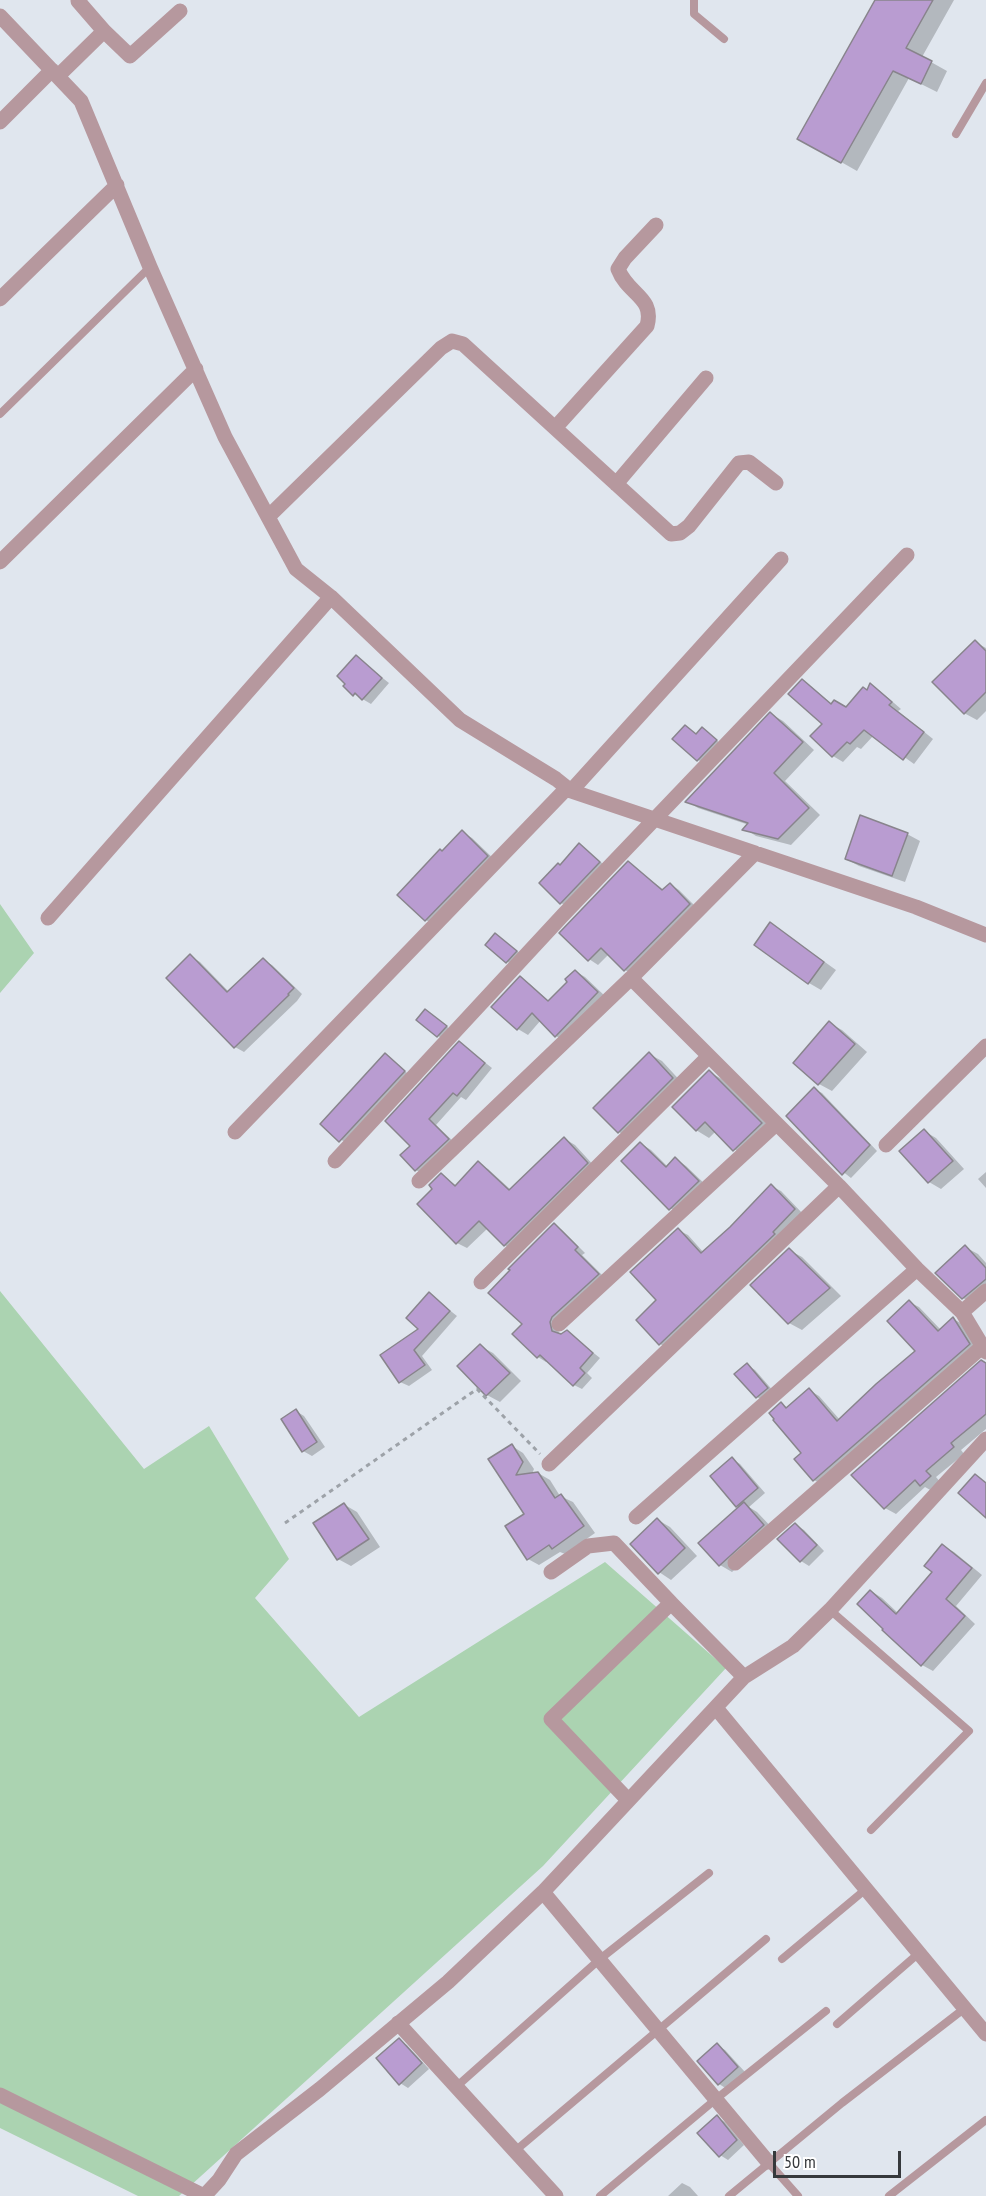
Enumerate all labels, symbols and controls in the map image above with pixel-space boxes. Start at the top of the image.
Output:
scale bar [776,2139,904,2177]
text: 50 m [784,2150,816,2173]

